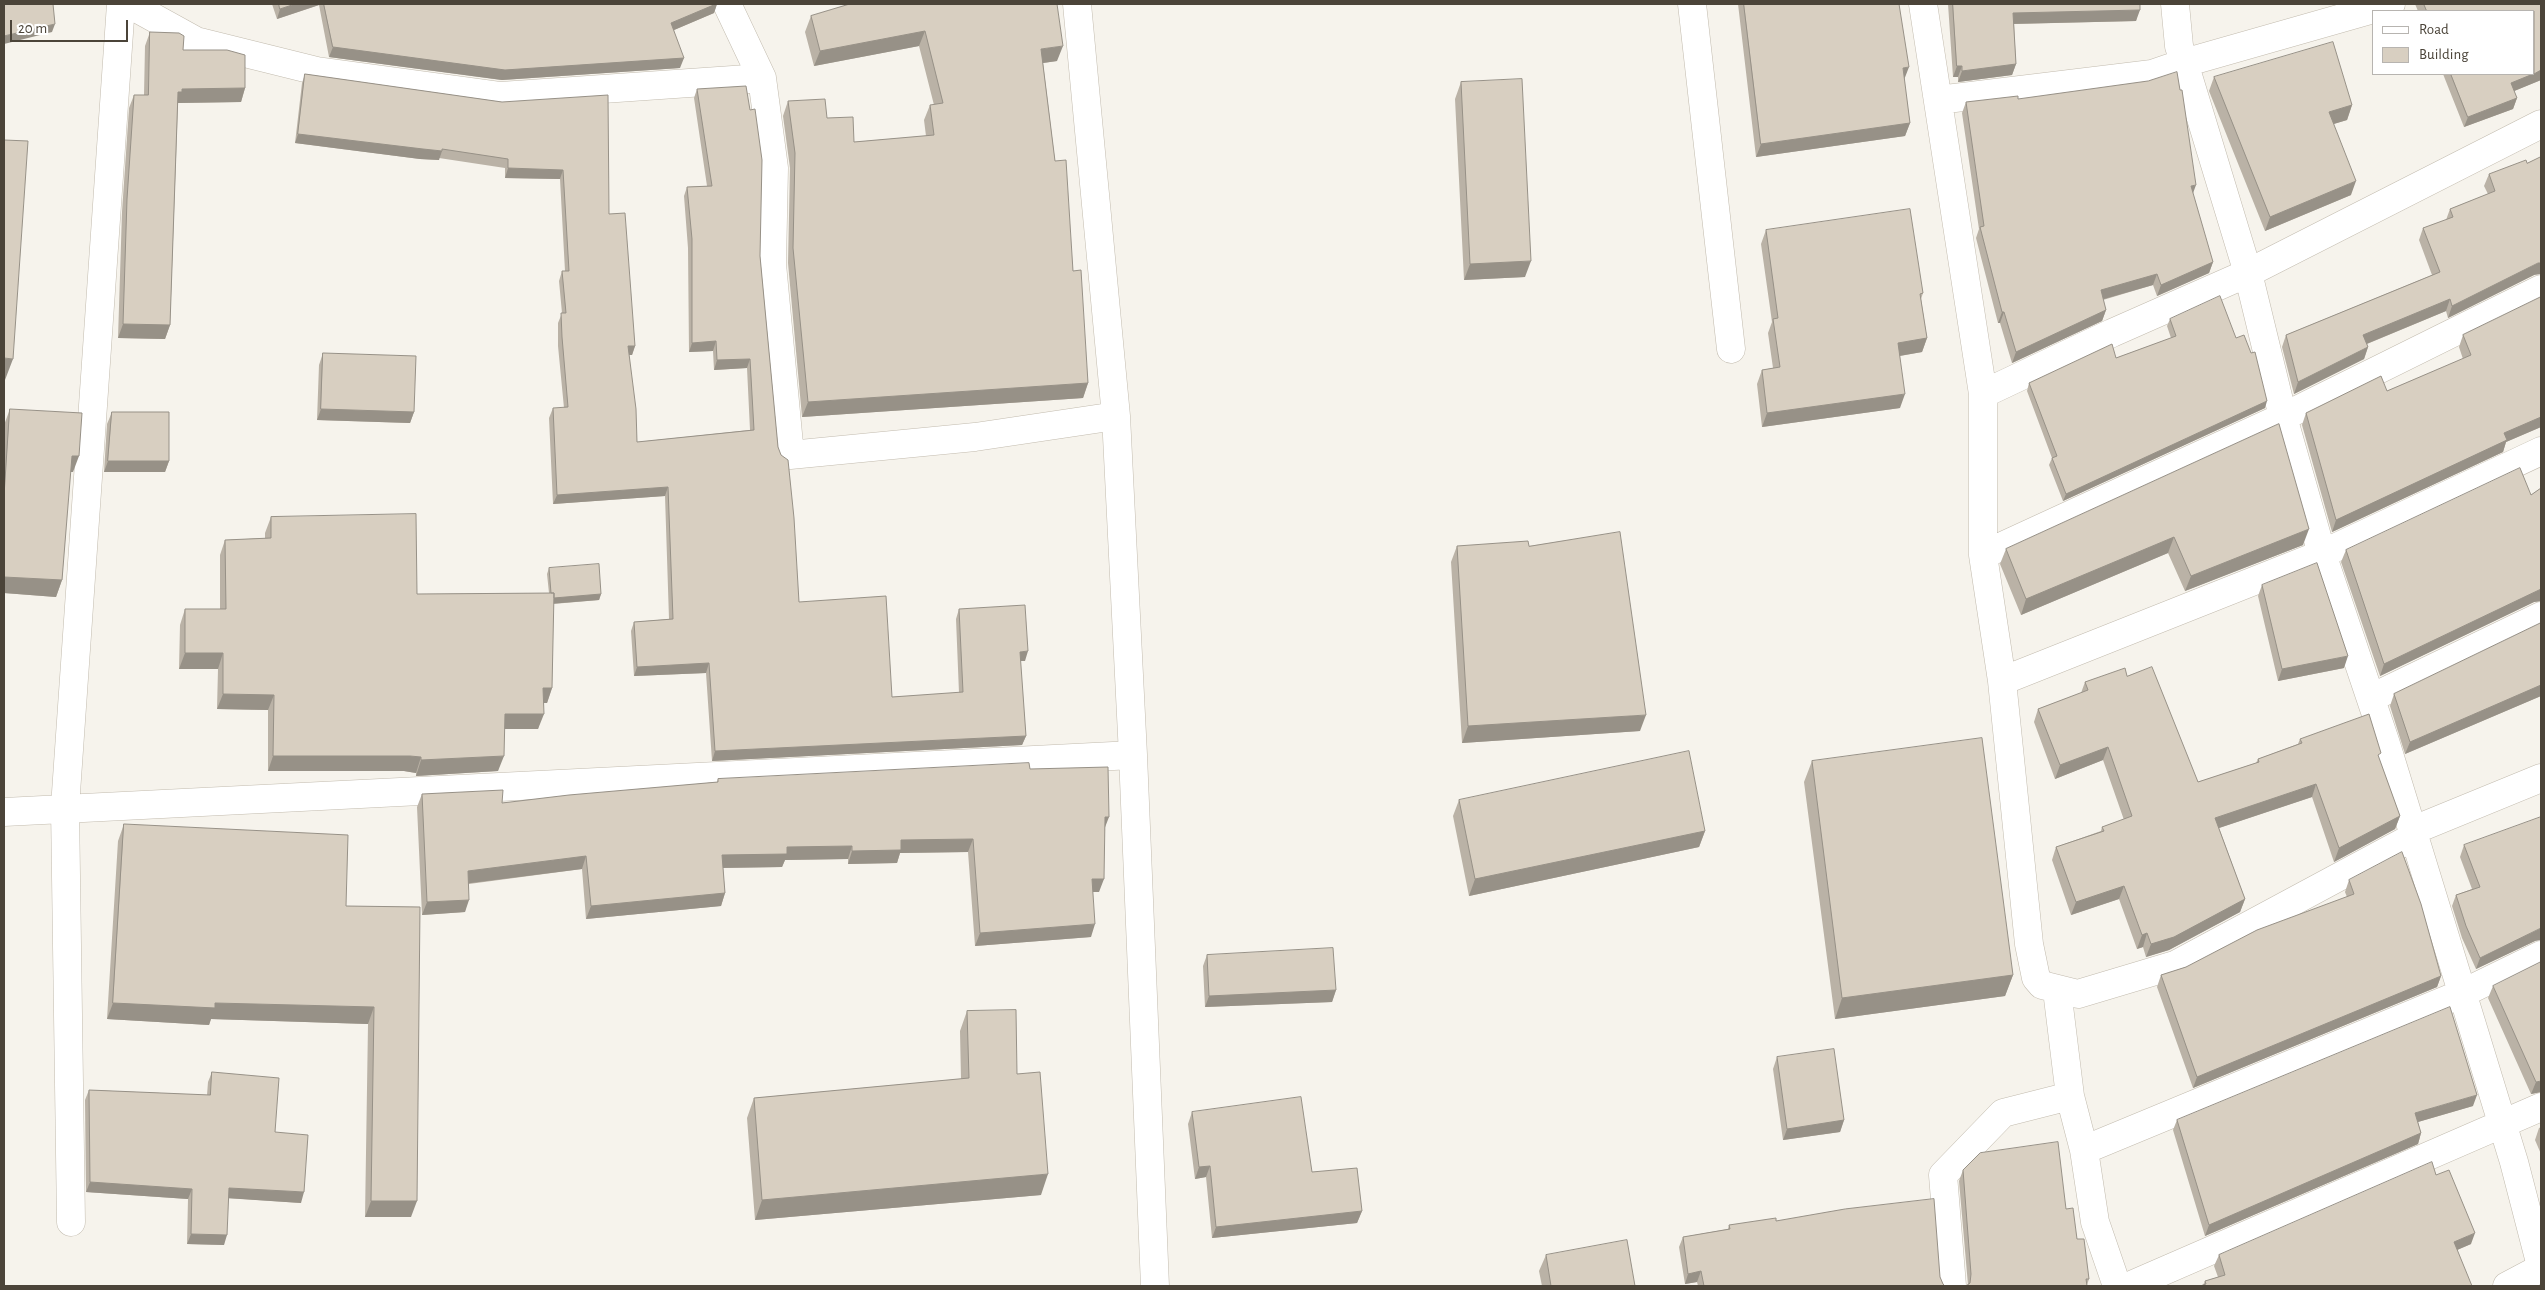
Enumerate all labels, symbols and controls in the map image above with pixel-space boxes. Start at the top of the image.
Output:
scale bar [12,10,130,42]
legend [2372,10,2535,75]
text: 20 m [18,21,47,36]
text: Road [2419,22,2449,37]
text: Building [2419,47,2469,62]

